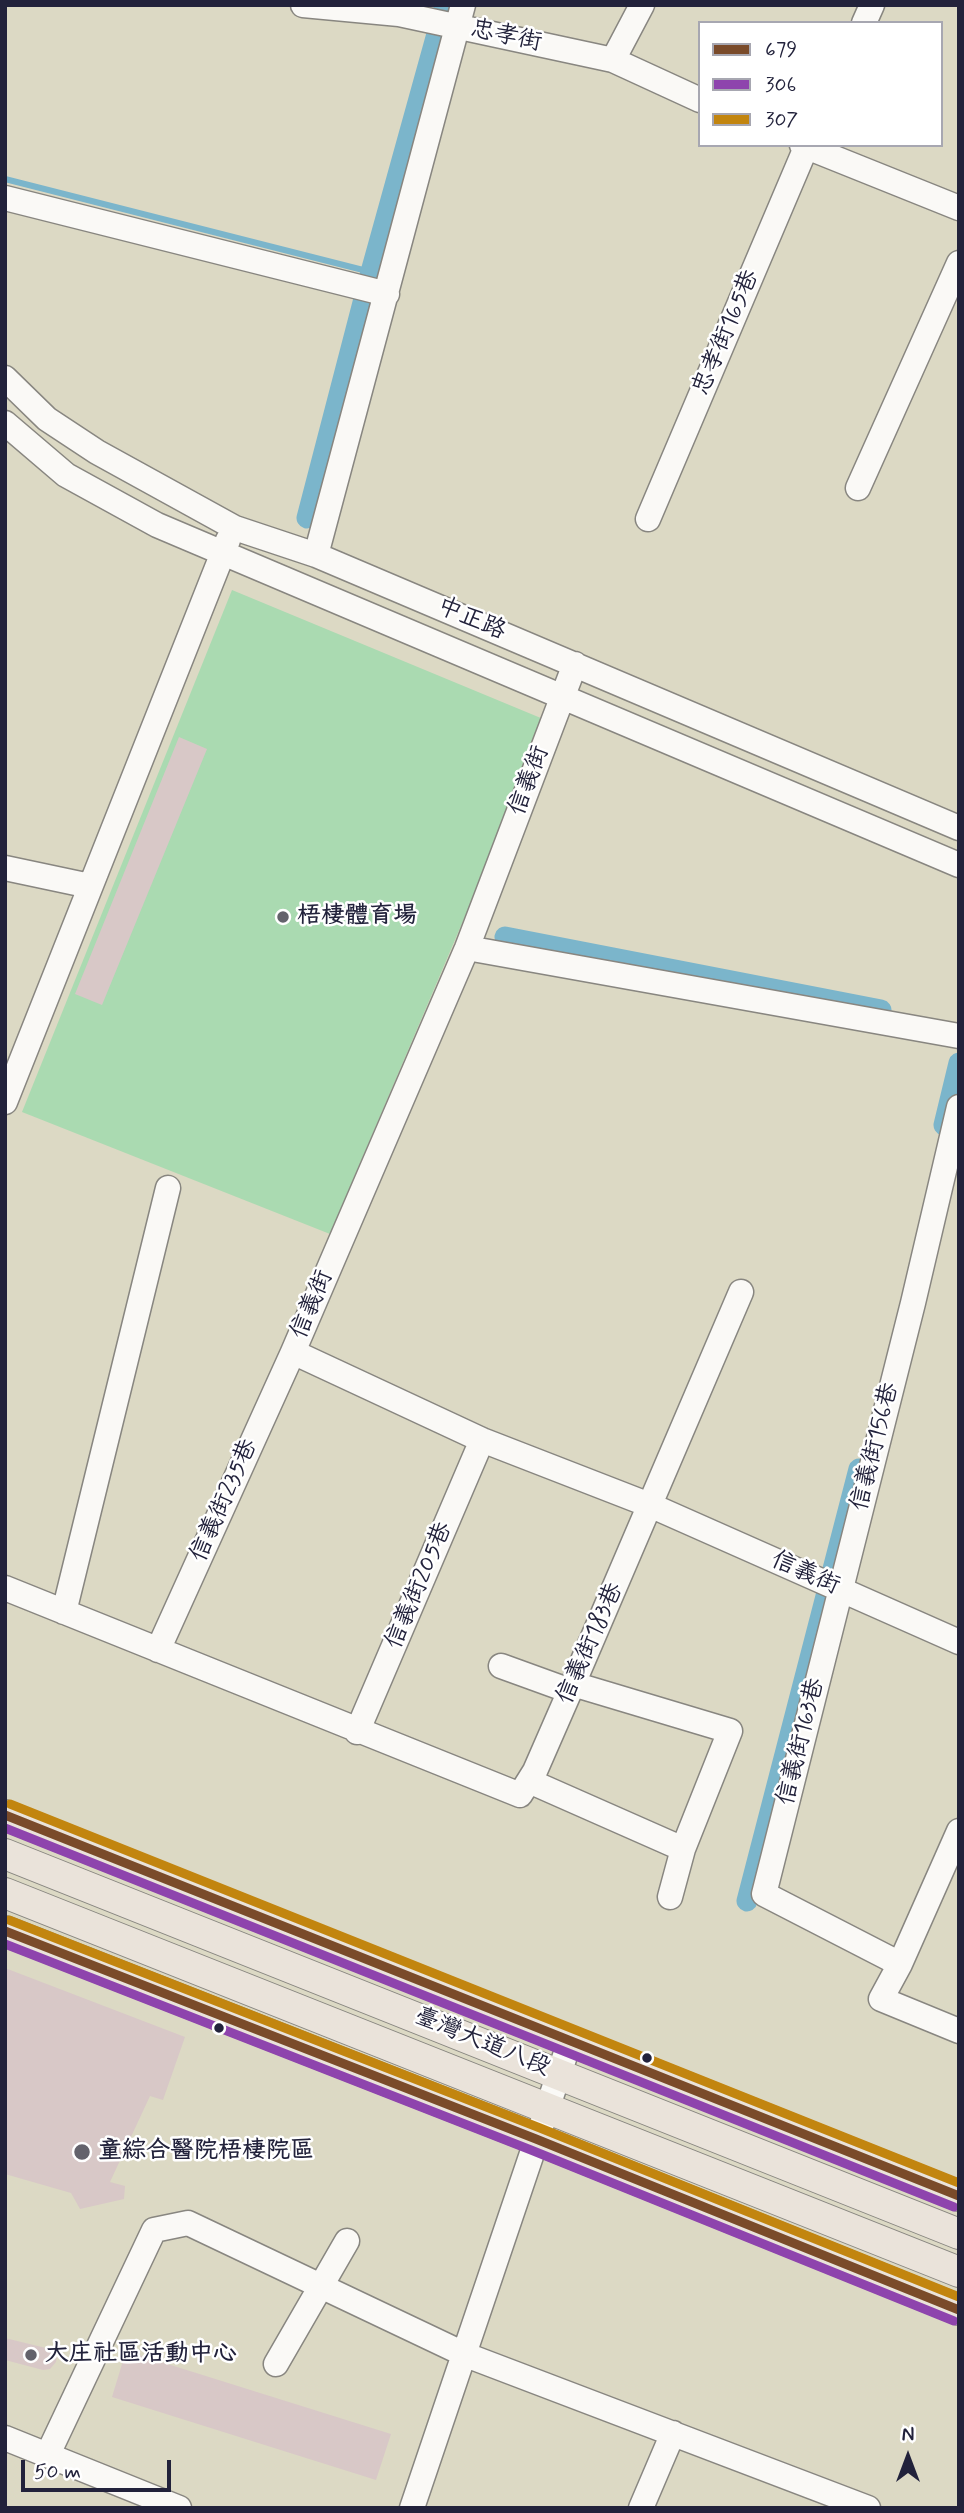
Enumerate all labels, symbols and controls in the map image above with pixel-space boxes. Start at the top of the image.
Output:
street label: 忠孝街 [468,15,544,59]
legend [698,21,943,147]
text: 679 [765,36,797,64]
text: 306 [765,71,796,99]
text: 307 [765,106,798,134]
street label: 忠孝街165巷 [688,266,766,400]
street label: 中正路 [432,593,510,647]
street label: 信義街 [504,742,556,820]
place label: 梧棲體育場 [297,903,417,931]
marker: 梧棲體育場 [275,909,291,925]
street label: 信義街 [286,1266,340,1344]
street label: 信義街156巷 [846,1380,906,1514]
street label: 信義街235巷 [185,1435,265,1567]
street label: 信義街205巷 [380,1518,460,1654]
street label: 信義街 [766,1546,844,1602]
street label: 信義街183巷 [551,1579,631,1709]
street label: 信義街163巷 [772,1676,832,1808]
street label: 臺灣大道八段 [410,2003,554,2083]
unlabelled marker [212,2021,226,2035]
unlabelled marker [640,2051,654,2065]
place label: 童綜合醫院梧棲院區 [98,2138,314,2166]
marker: 童綜合醫院梧棲院區 [72,2142,92,2162]
place label: 大庄社區活動中心 [45,2341,237,2369]
marker: 大庄社區活動中心 [23,2347,39,2363]
north arrow [873,2422,943,2492]
text: N [902,2423,914,2448]
scale bar [24,2446,175,2490]
text: 50 m [34,2458,81,2486]

